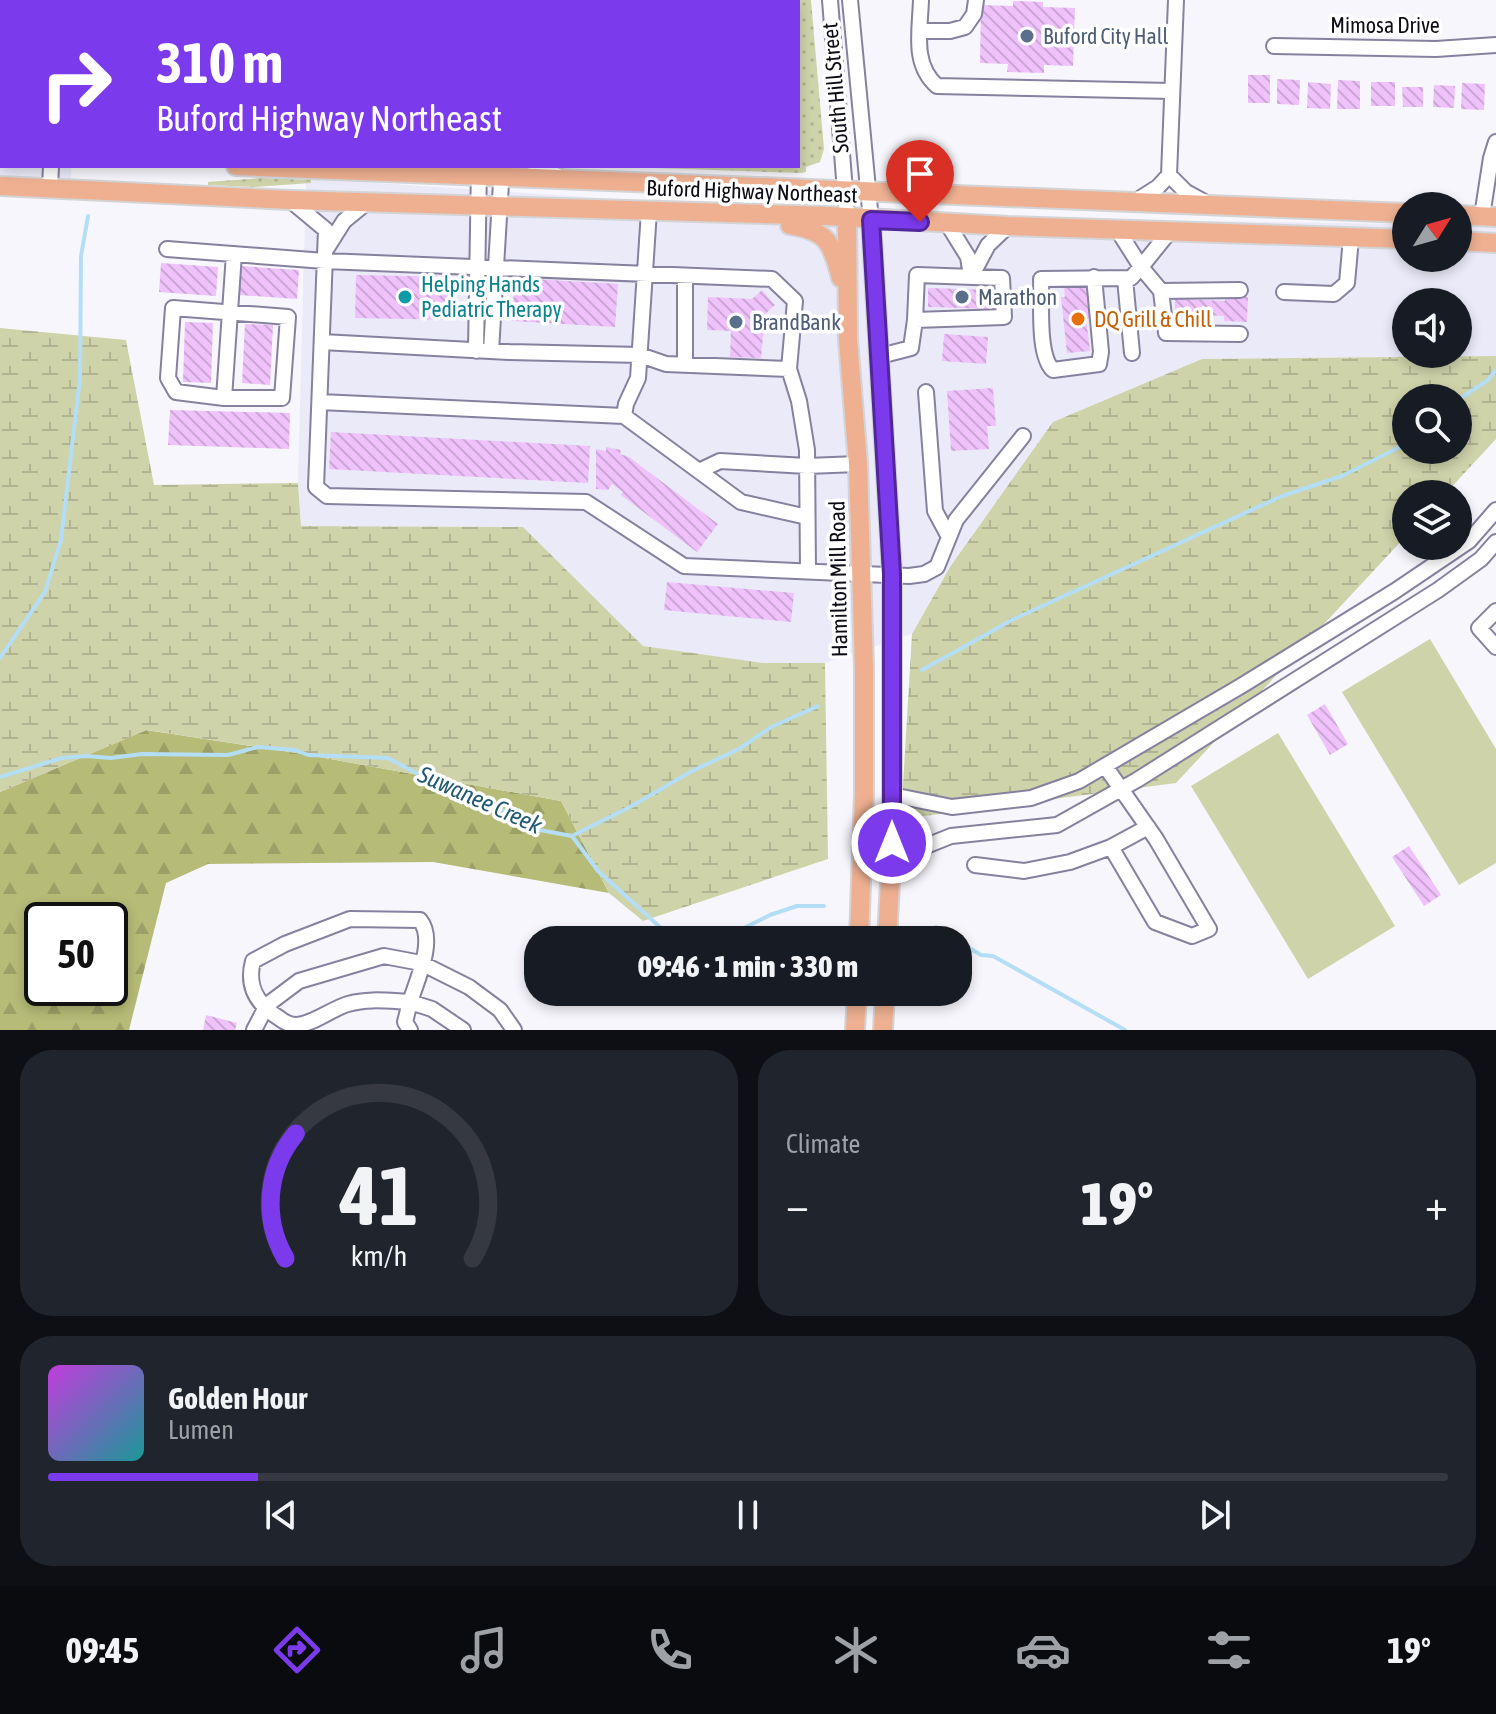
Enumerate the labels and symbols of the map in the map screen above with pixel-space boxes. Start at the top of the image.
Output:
street label: Mimosa Drive [1330,12,1440,38]
street label: South Hill Street [816,22,854,154]
place label: Buford City Hall [1043,23,1169,49]
marker: Buford City Hall [1018,27,1036,45]
pin [886,140,954,222]
street label: Buford Highway Northeast [646,174,858,208]
north arrow [1392,192,1472,272]
place label: Helping Hands Pediatric Therapy [421,271,562,322]
place label: Marathon [978,284,1057,310]
marker: Helping Hands Pediatric Therapy [396,288,414,306]
marker: Marathon [953,288,971,306]
place label: DQ Grill & Chill [1094,306,1212,332]
place label: BrandBank [752,309,841,335]
marker: DQ Grill & Chill [1069,310,1087,328]
marker: BrandBank [727,313,745,331]
street label: Hamilton Mill Road [824,501,852,657]
water label: Suwanee Creek [413,760,546,839]
position arrow [850,801,934,885]
speed limit sign: 50 [24,902,128,1006]

